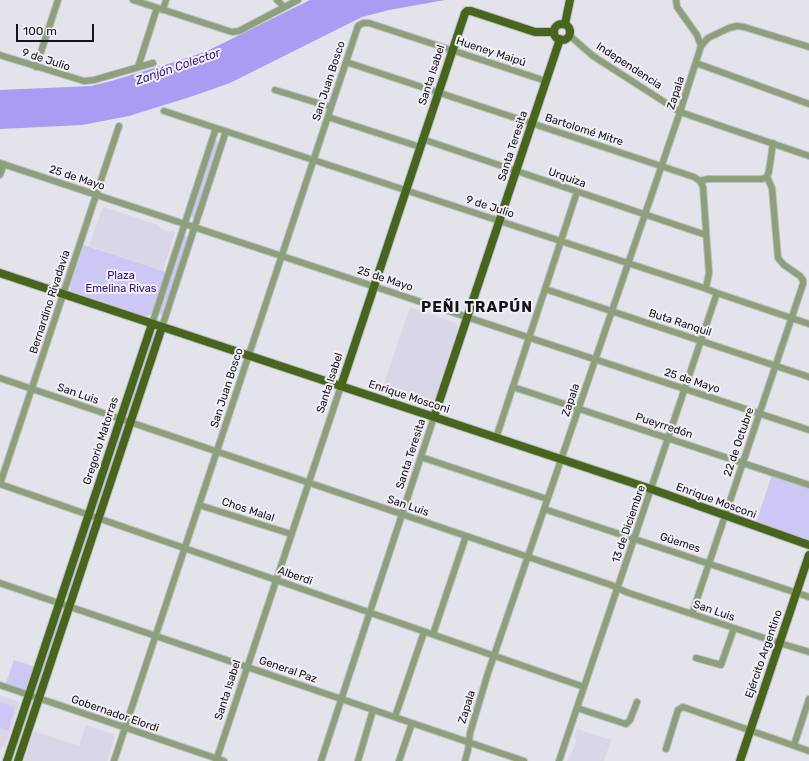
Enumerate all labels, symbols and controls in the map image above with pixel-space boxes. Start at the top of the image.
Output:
scale bar [18,16,96,42]
text: 100 m [23,24,57,38]
street label: Hueney Maipú [454,34,528,70]
street label: San Juan Bosco [310,40,348,122]
street label: Independencia [594,40,664,92]
street label: Santa Isabel [416,43,448,107]
street label: 9 de Julio [20,46,72,74]
water label: Zanjón Colector [134,46,222,88]
street label: Zapala [664,75,688,111]
street label: Santa Teresita [495,109,531,183]
street label: Bartolomé Mitre [543,111,625,149]
street label: 25 de Mayo [47,163,107,193]
street label: Urquiza [546,165,588,191]
street label: 9 de Julio [464,193,516,221]
street label: Bernardino Rivadavia [27,248,73,356]
street label: 25 de Mayo [355,264,415,294]
park label: Plaza Emelina Rivas [86,269,156,295]
district label: PEÑI TRAPÚN [421,299,533,317]
street label: Buta Ranquil [647,307,713,339]
street label: San Juan Bosco [208,347,246,429]
street label: Santa Isabel [314,351,346,415]
street label: 25 de Mayo [662,366,722,396]
street label: Enrique Mosconi [367,378,451,416]
street label: San Luis [55,381,101,407]
street label: Zapala [559,382,583,418]
street label: Gregorio Matorras [81,395,121,487]
street label: 22 de Octubre [721,406,757,478]
street label: Pueyrredón [634,411,694,441]
street label: Santa Teresita [393,417,429,491]
street label: Enrique Mosconi [674,480,758,522]
street label: 13 de Diciembre [610,484,648,564]
street label: San Luis [385,493,431,519]
street label: Chos Malal [220,495,276,525]
street label: Güemes [658,530,702,556]
street label: Alberdi [276,564,314,588]
street label: San Luis [691,598,737,624]
street label: Ejército Argentino [743,608,785,700]
street label: General Paz [257,654,319,686]
street label: Santa Isabel [212,658,244,722]
street label: Zapala [456,689,478,725]
street label: Gobernador Elordi [69,693,161,735]

